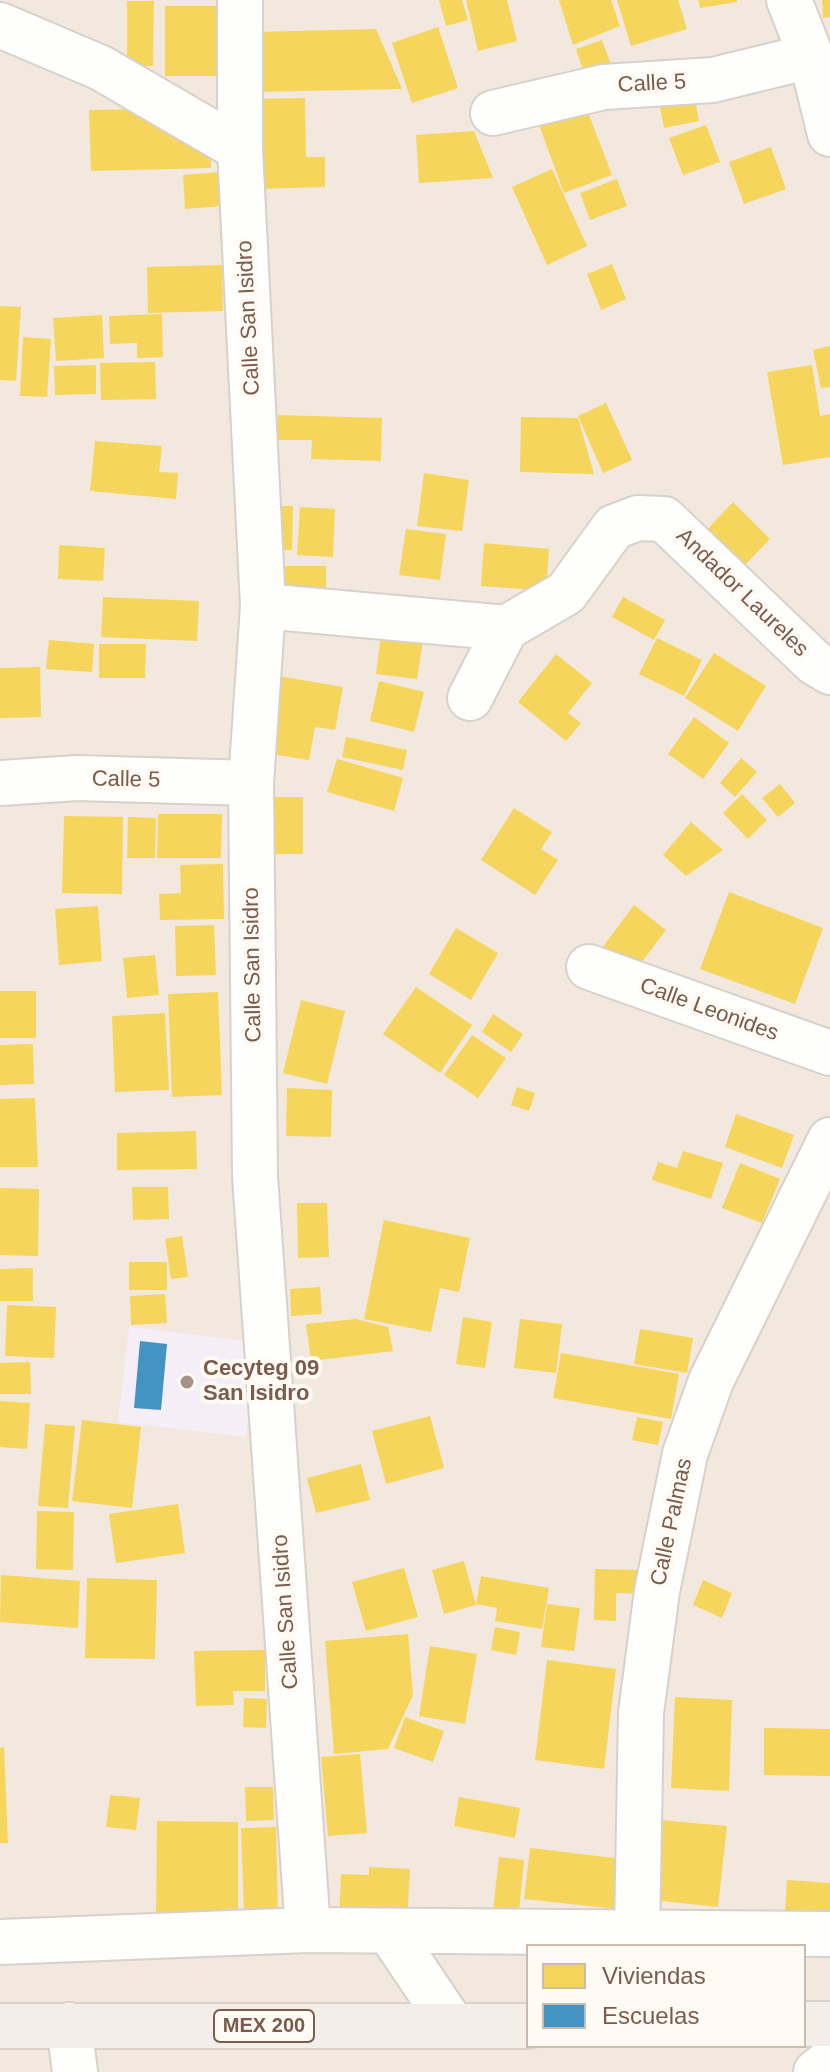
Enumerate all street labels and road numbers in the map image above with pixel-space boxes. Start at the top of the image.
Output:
street label: Calle 5 [617,69,687,99]
street label: Calle San Isidro [232,240,266,396]
street label: Andador Laureles [670,523,814,663]
street label: Calle 5 [92,766,160,794]
street label: Calle San Isidro [238,887,268,1043]
street label: Calle Leonides [636,973,782,1047]
street label: Calle Palmas [646,1456,698,1588]
street label: Calle San Isidro [267,1534,305,1690]
road number: MEX 200 [214,2010,314,2042]

